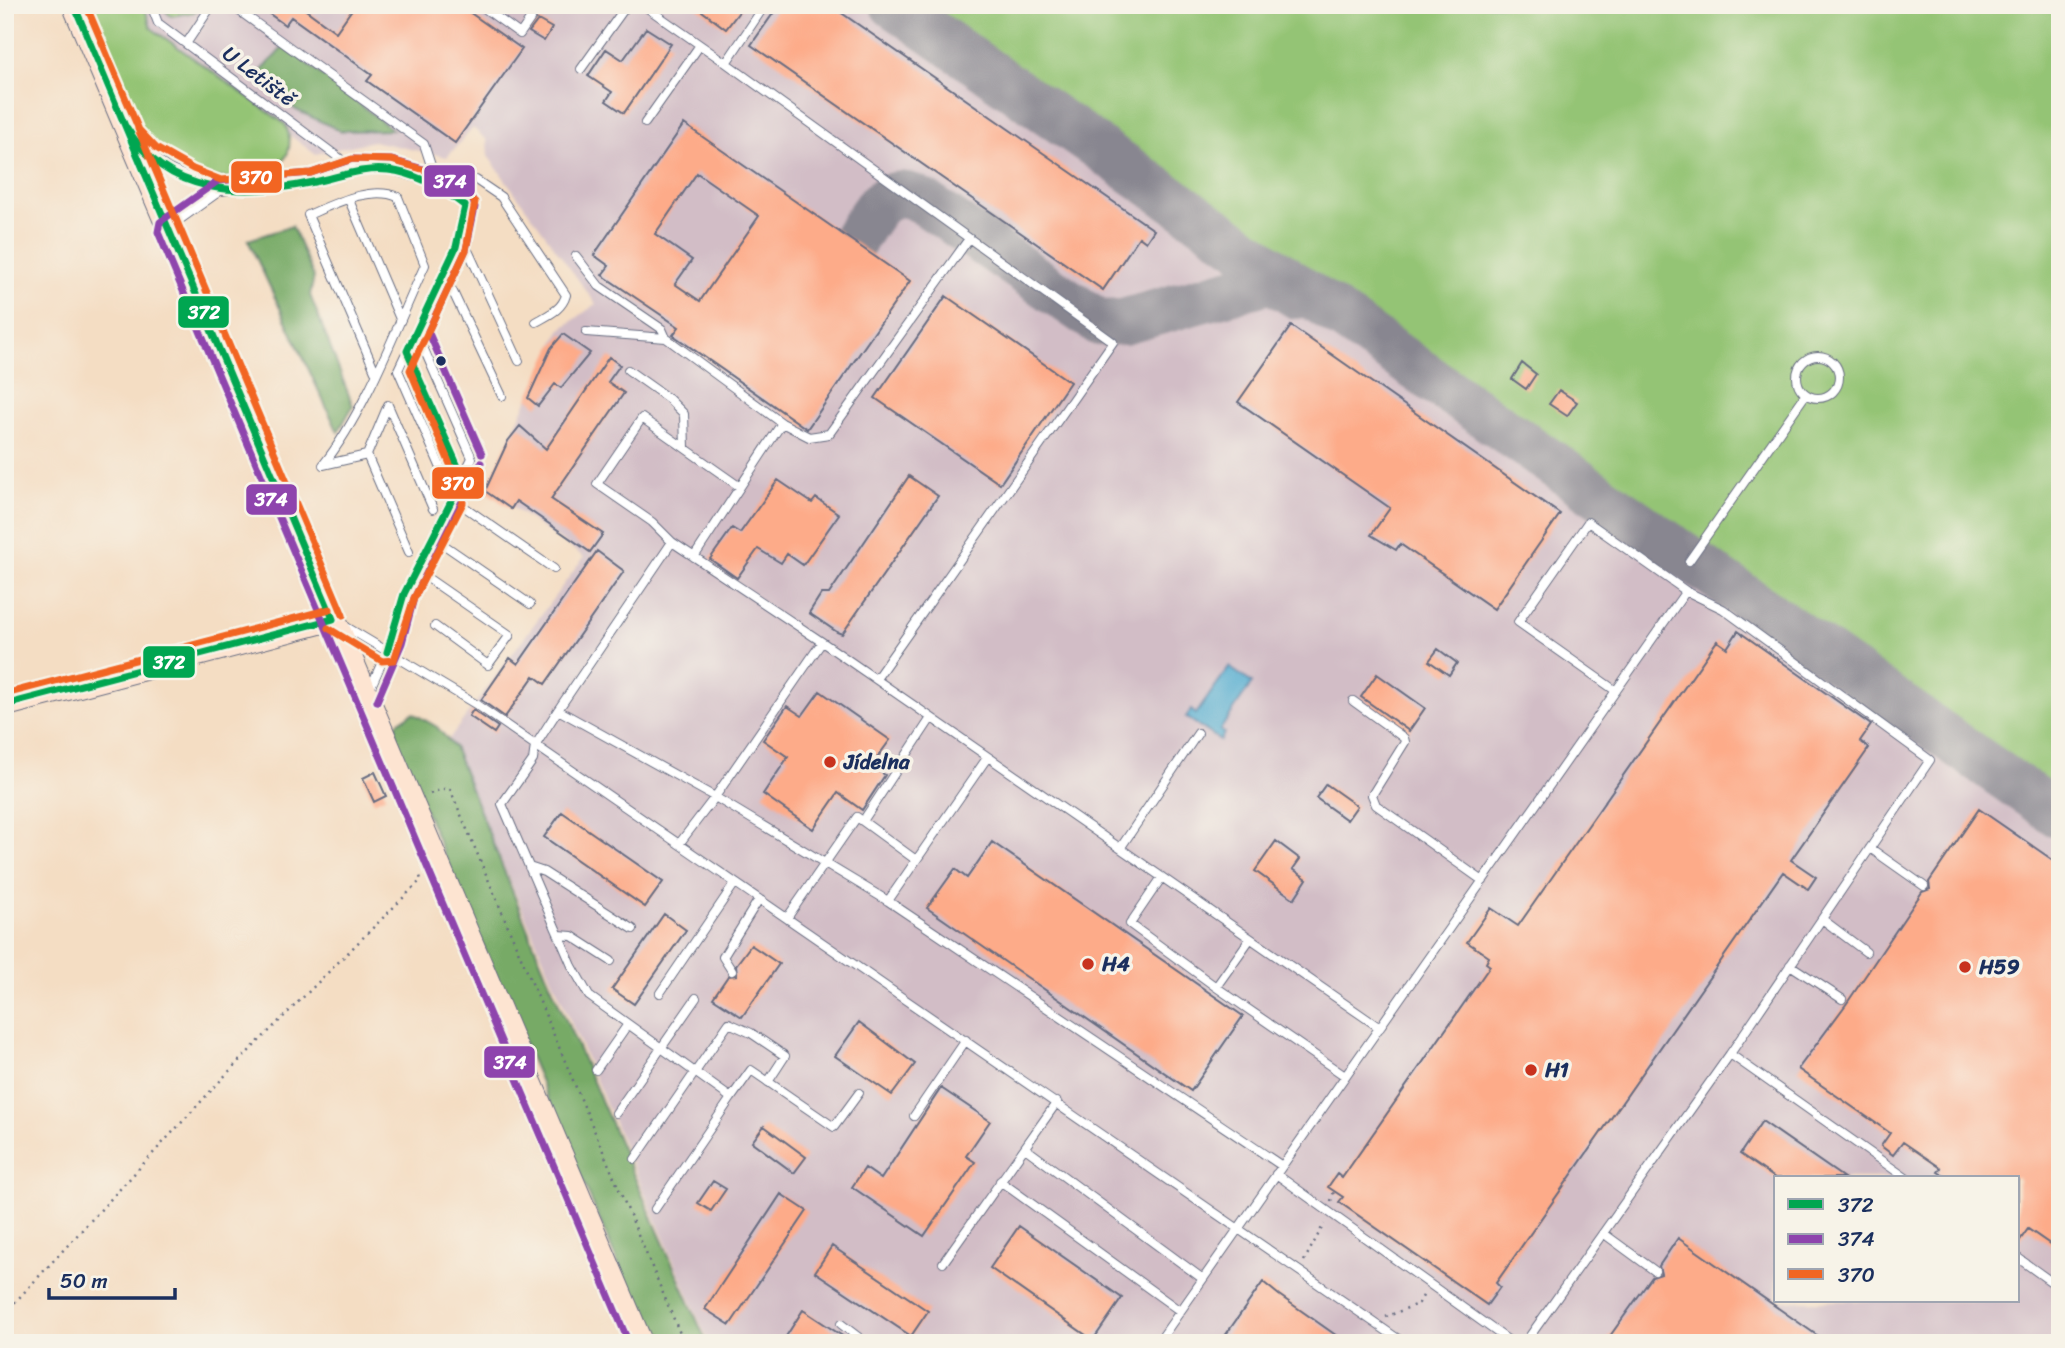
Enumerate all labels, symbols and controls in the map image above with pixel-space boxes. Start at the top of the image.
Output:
street label: U Letiště [214,35,305,117]
line badge: 370 [230,160,283,194]
text: 370 [238,161,273,194]
line badge: 374 [423,164,476,198]
text: 374 [432,165,467,198]
line badge: 372 [177,295,230,329]
text: 372 [187,296,220,329]
unlabelled marker [434,354,448,368]
line badge: 370 [431,466,485,500]
text: 370 [440,467,475,500]
line badge: 374 [245,483,298,516]
text: 374 [253,483,288,516]
line badge: 372 [142,645,196,679]
text: 372 [152,646,185,679]
place label: Jídelna [843,743,911,781]
marker: Jídelna [822,754,838,770]
place label: H4 [1101,945,1130,983]
place label: H59 [1978,948,2020,986]
marker: H4 [1080,956,1096,972]
marker: H59 [1957,959,1973,975]
line badge: 374 [483,1045,536,1079]
text: 374 [492,1046,527,1079]
place label: H1 [1544,1051,1569,1089]
marker: H1 [1523,1062,1539,1078]
legend [1774,1176,2020,1302]
text: 372 [1838,1186,1874,1224]
text: 374 [1838,1220,1875,1258]
text: 370 [1838,1256,1875,1294]
scale bar [49,1257,175,1301]
text: 50 m [60,1262,108,1300]

